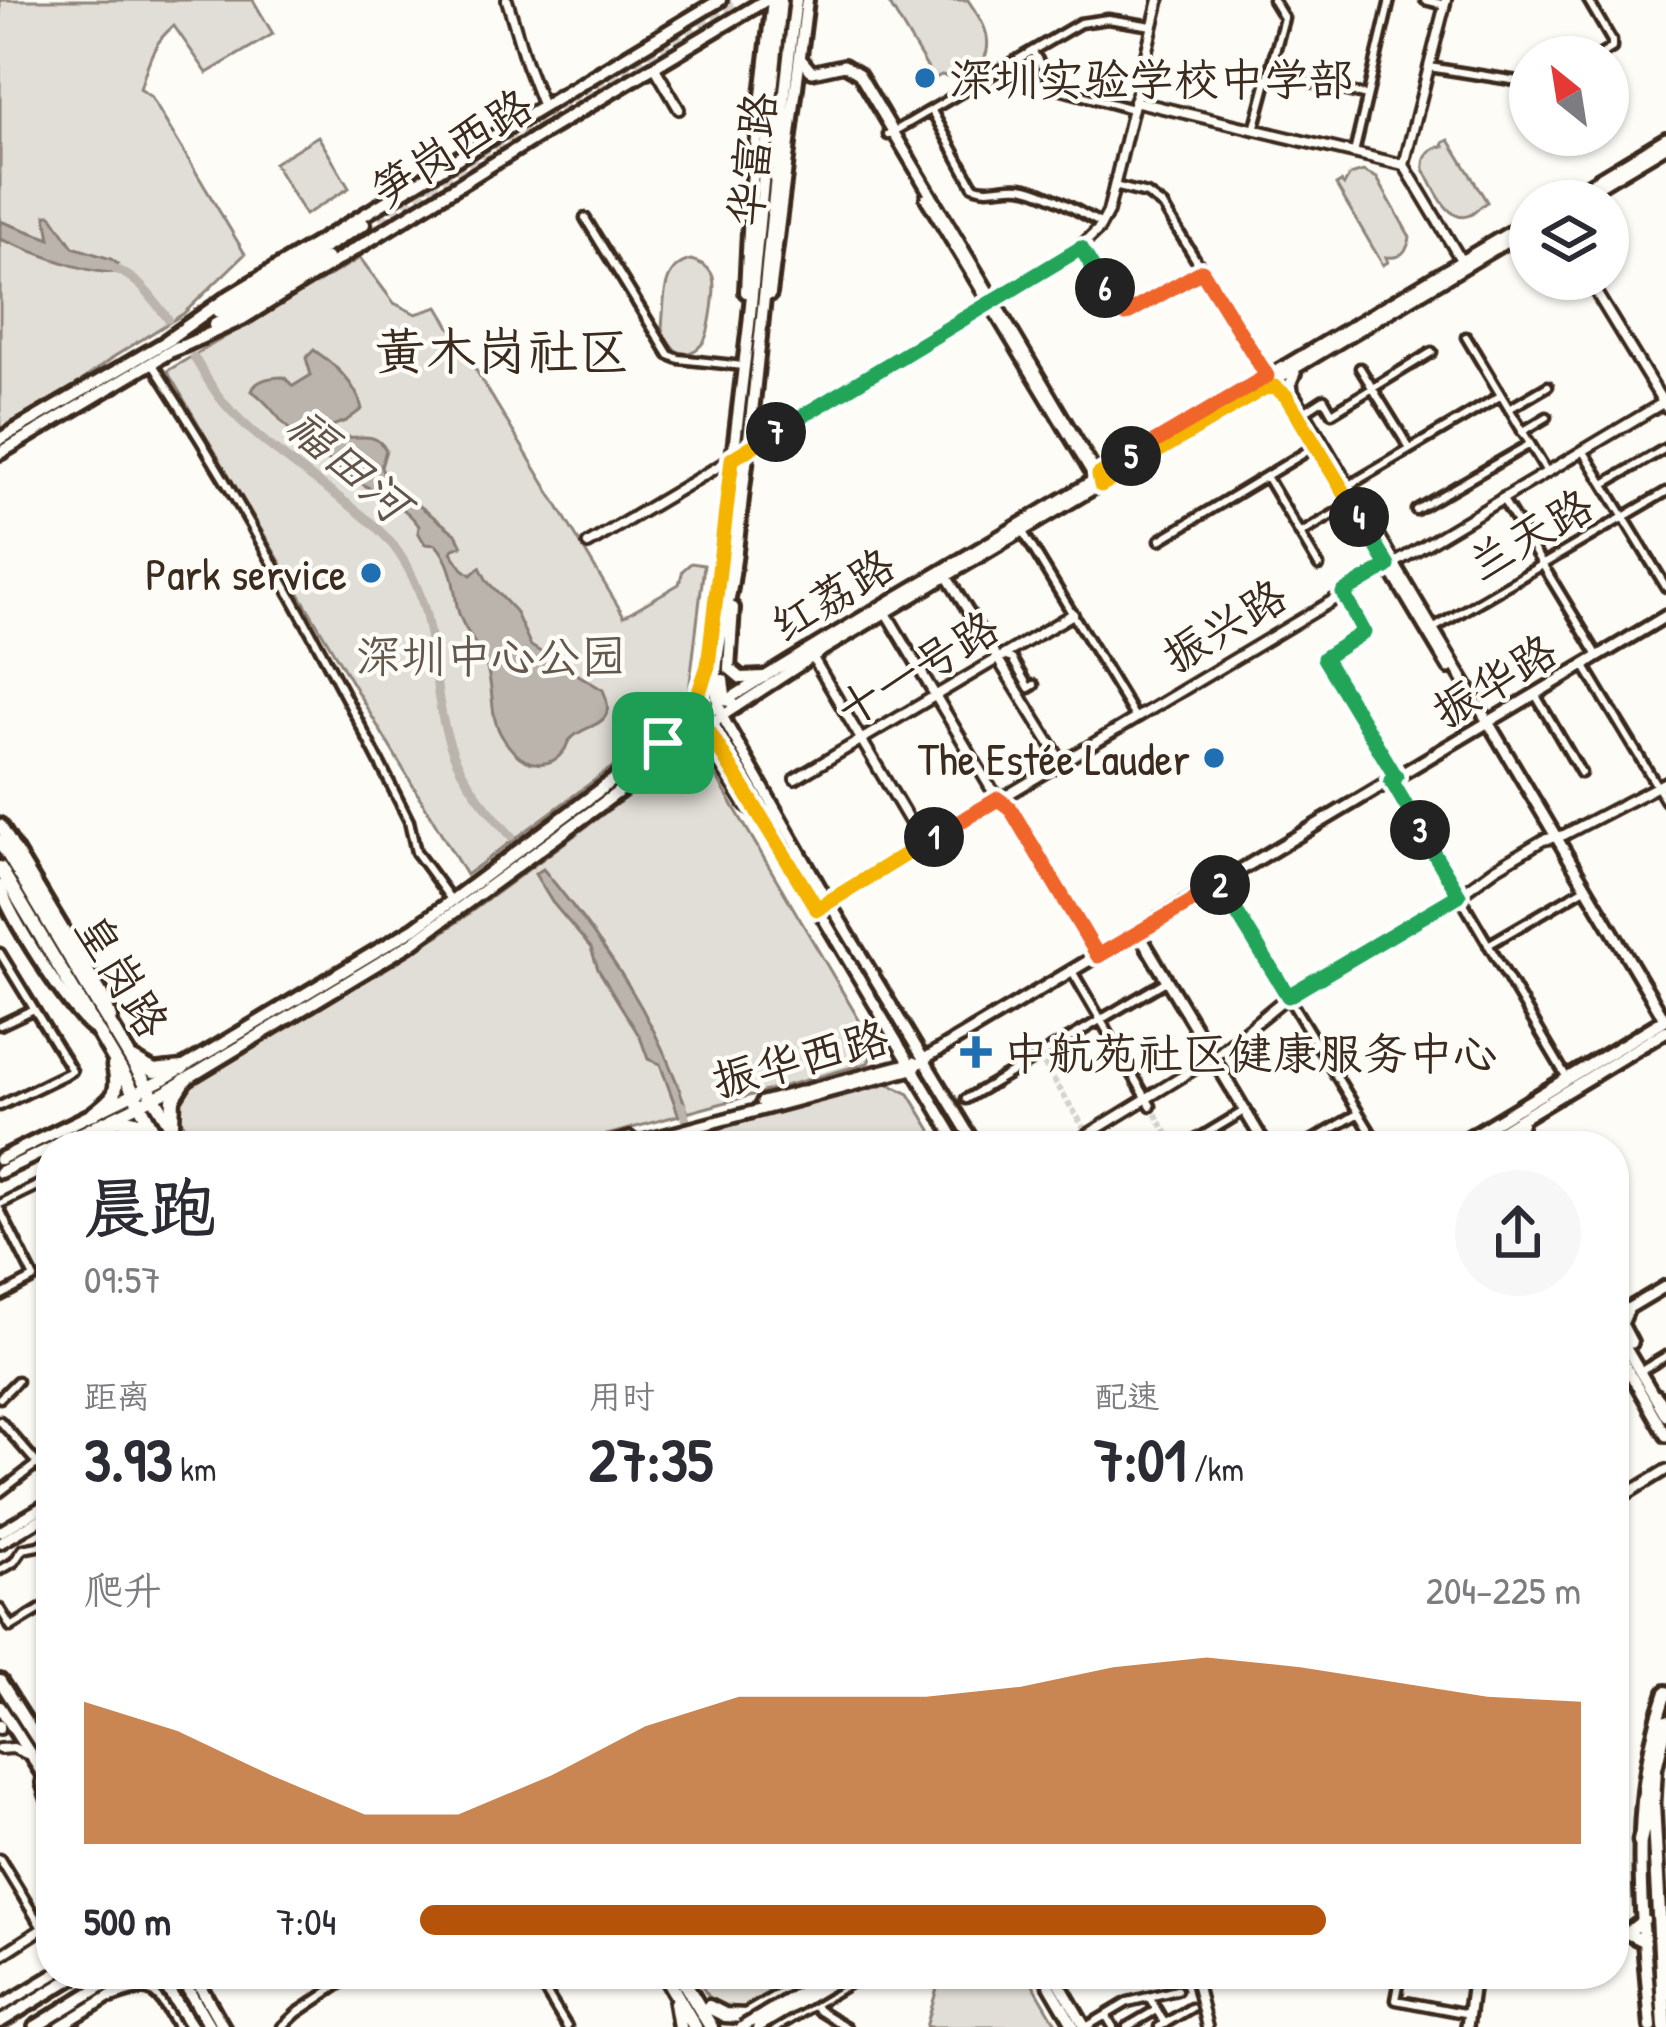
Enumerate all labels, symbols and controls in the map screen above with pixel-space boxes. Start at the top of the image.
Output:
north arrow [1509,36,1629,156]
map controls [1509,36,1629,300]
place label: 深圳实验学校中学部 [949,48,1354,109]
marker: 深圳实验学校中学部 [912,65,938,91]
street label: 笋岗西路 [359,73,543,221]
street label: 华富路 [713,88,789,230]
button: layers [1509,180,1629,300]
pin: 6 [1075,258,1135,318]
text: 6 [1098,266,1112,310]
district label: 黄木岗社区 [374,316,630,385]
water label: 福田河 [273,392,430,540]
pin: 7 [746,402,806,462]
text: 7 [768,410,784,454]
pin: 5 [1101,426,1161,486]
text: 5 [1124,434,1138,478]
street label: 兰天路 [1456,474,1604,594]
pin: 4 [1329,487,1389,547]
text: 4 [1353,495,1365,539]
street label: 红荔路 [758,533,906,655]
place label: Park service [145,543,347,604]
marker: Park service [358,560,384,586]
street label: 振兴路 [1150,564,1298,686]
street label: 十一号路 [824,595,1010,741]
street label: 振华路 [1420,619,1568,741]
park label: 深圳中心公园 [356,625,626,686]
pin [612,692,714,794]
icon: arrive [630,710,696,776]
place label: The Estée Lauder [918,728,1190,789]
marker: The Estée Lauder [1201,745,1227,771]
pin: 3 [1390,800,1450,860]
pin: 1 [904,807,964,867]
text: 3 [1413,808,1427,852]
text: 1 [928,815,940,859]
pin: 2 [1190,855,1250,915]
text: 2 [1212,863,1228,907]
street label: 皇岗路 [62,901,184,1049]
street label: 振华西路 [705,1005,895,1111]
place label: 中航苑社区健康服务中心 [1003,1022,1498,1083]
marker: 中航苑社区健康服务中心 [960,1036,992,1068]
text: 晨跑 [84,1162,216,1252]
button: share [1455,1170,1581,1296]
text: 09:57 [84,1252,161,1305]
text: 距离 [84,1374,150,1418]
text: 用时 [589,1374,655,1418]
text: 配速 [1094,1374,1160,1418]
text: 3.93 [84,1418,173,1500]
text: 27:35 [589,1418,713,1500]
text: 7:01 [1094,1418,1186,1500]
text: km [173,1447,216,1491]
text: /km [1186,1447,1244,1491]
text: 爬升 [84,1563,162,1616]
text: 204–225 m [1426,1563,1581,1616]
text: 500 m [84,1894,171,1947]
text: 7:04 [276,1894,336,1947]

